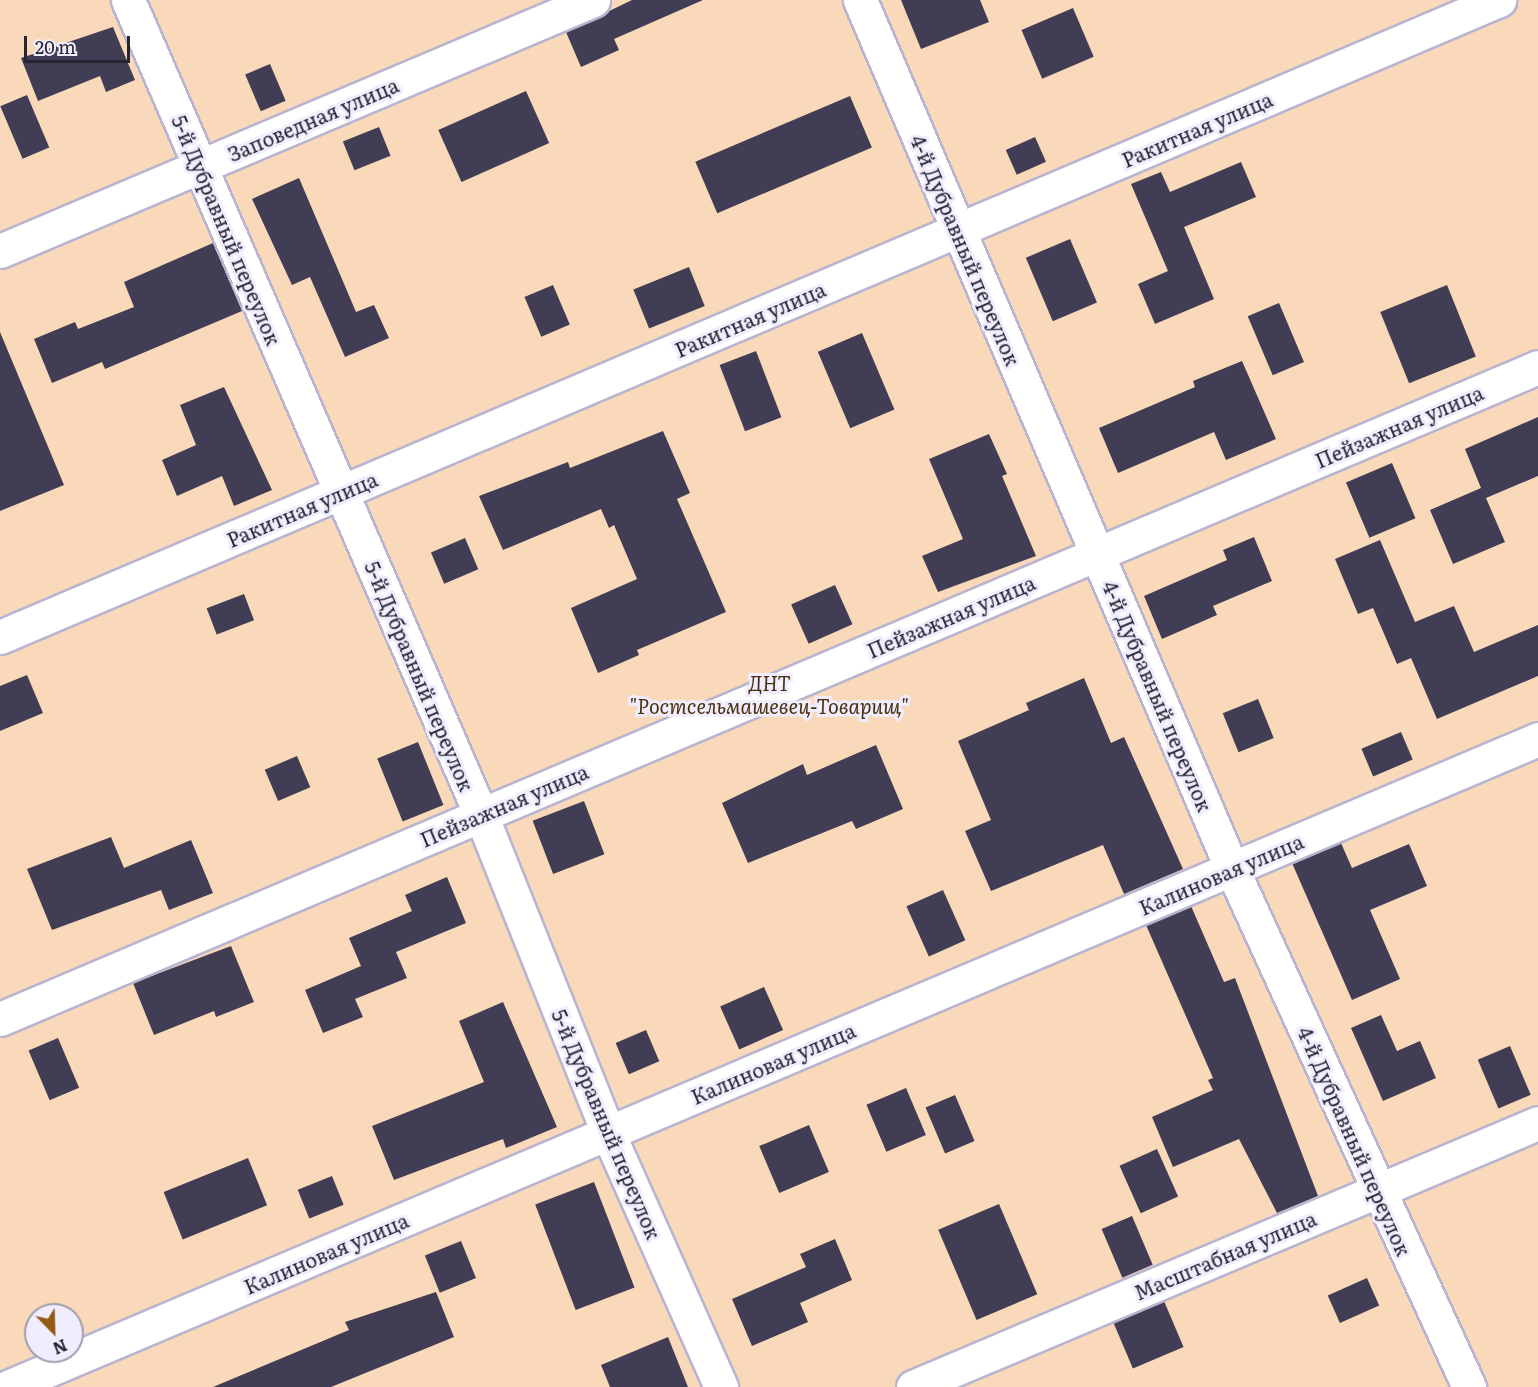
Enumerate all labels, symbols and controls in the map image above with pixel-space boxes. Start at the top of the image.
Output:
scale bar [27,24,134,62]
text: 20 m [35,33,76,60]
street label: Заповедная улица [224,72,402,166]
street label: Ракитная улица [1118,86,1276,172]
street label: 5-й Дубравный переулок [168,111,286,349]
street label: 4-й Дубравный переулок [906,131,1026,369]
street label: Ракитная улица [671,276,829,362]
street label: Пейзажная улица [1311,380,1487,472]
street label: Ракитная улица [223,466,381,552]
street label: 5-й Дубравный переулок [361,557,479,795]
street label: Пейзажная улица [863,570,1039,662]
street label: 4-й Дубравный переулок [1098,577,1218,815]
park label: ДНТ "Ростсельмашевец-Товарищ" [629,670,909,717]
street label: Пейзажная улица [416,759,592,851]
street label: Калиновая улица [1135,829,1307,919]
street label: 5-й Дубравный переулок [548,1005,666,1243]
street label: Калиновая улица [687,1018,859,1108]
street label: 4-й Дубравный переулок [1294,1023,1416,1259]
street label: Масштабная улица [1130,1206,1320,1304]
street label: Калиновая улица [240,1208,412,1298]
north arrow [24,1303,84,1363]
text: N [49,1334,71,1361]

